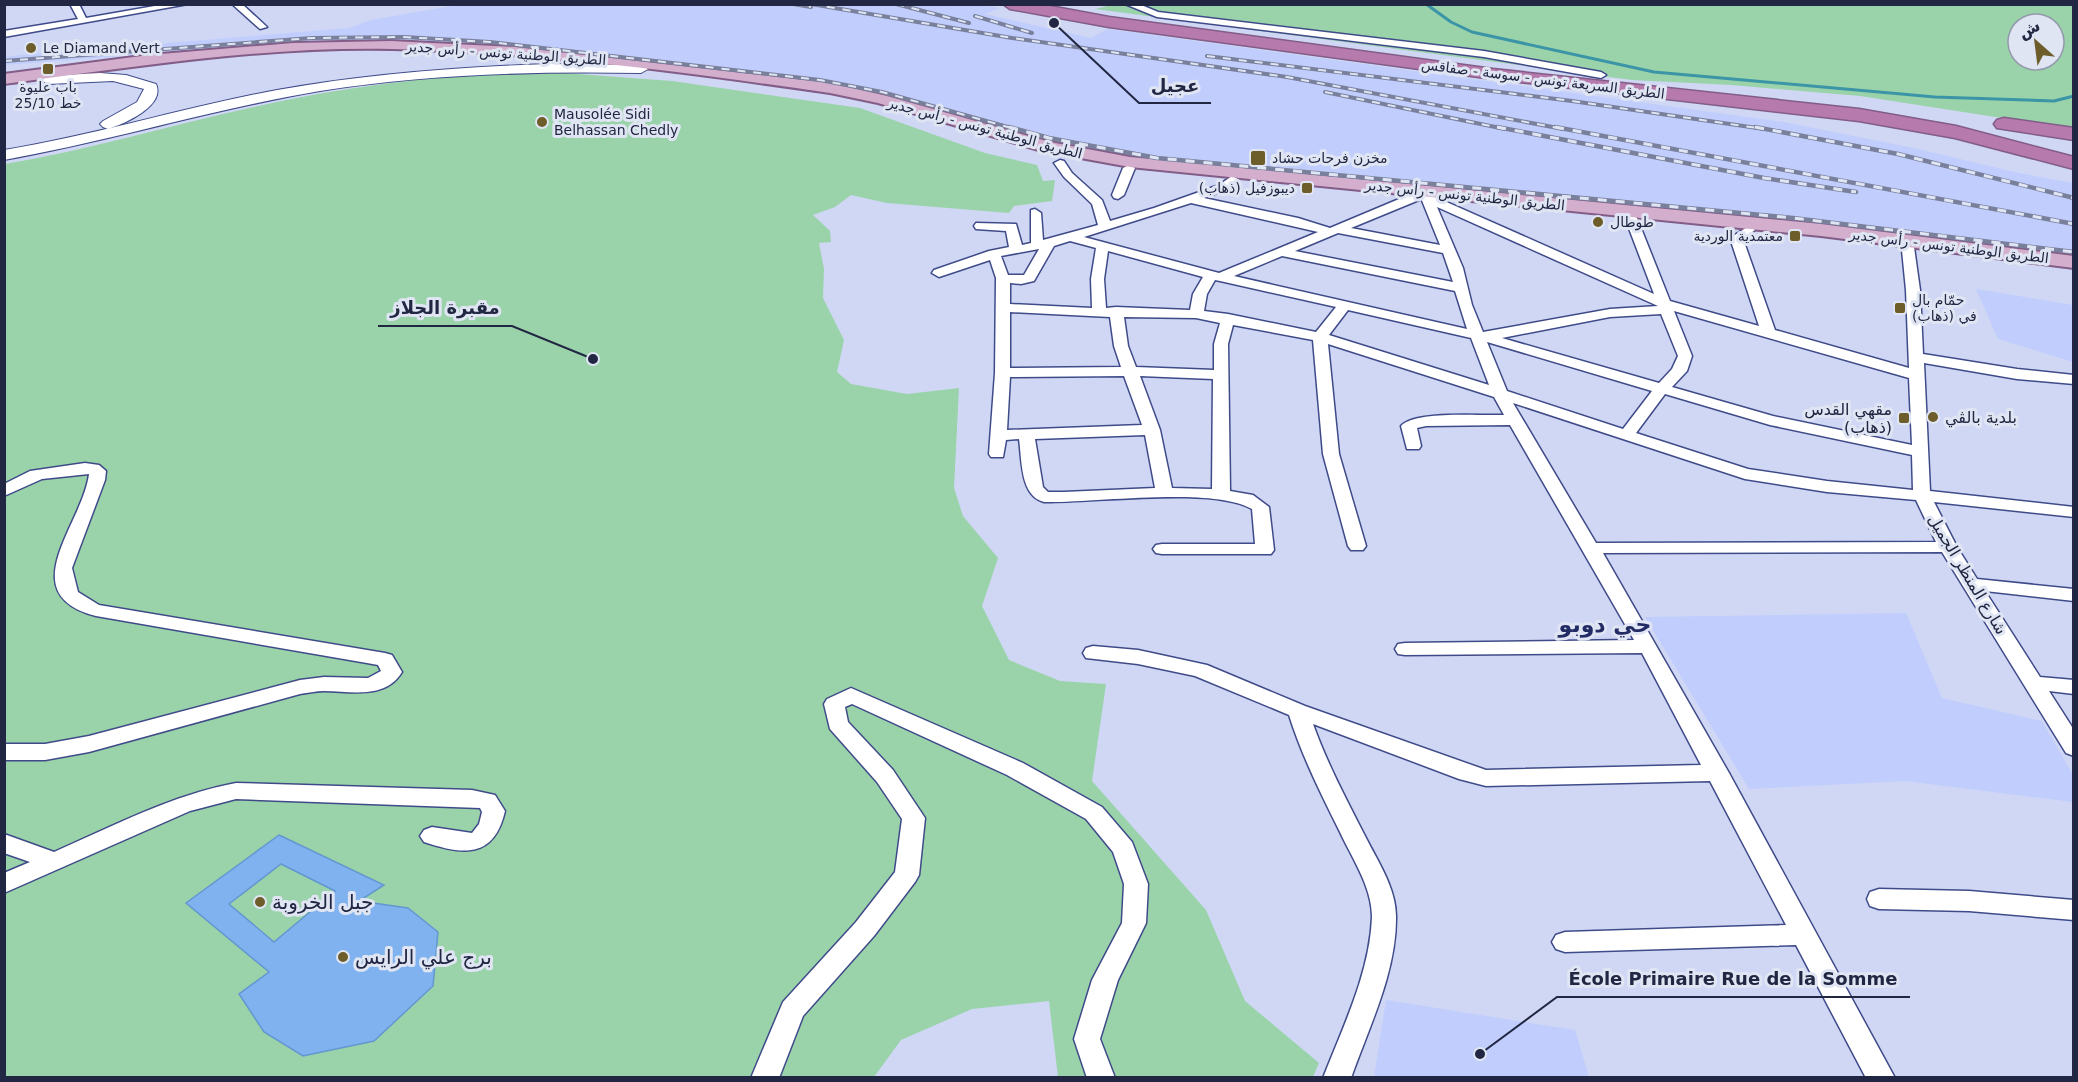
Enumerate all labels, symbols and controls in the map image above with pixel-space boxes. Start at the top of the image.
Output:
north arrow [2006,12,2066,72]
text: ش [2015,16,2043,43]
street label: الطريق الوطنية تونس - رأس جدير [404,37,607,69]
place label: Le Diamand Vert [43,40,160,56]
marker: Le Diamand Vert [24,41,38,55]
street label: الطريق السريعة تونس - سوسة - صفاقس [1420,56,1666,103]
marker: باب عليوة خط 25/10 [41,62,55,76]
callout: عجيل [1139,67,1211,103]
text: عجيل [1151,75,1199,96]
place label: باب عليوة خط 25/10 [15,79,81,111]
street label: الطريق الوطنية تونس - رأس جدير [885,93,1084,163]
place label: Mausolée Sidi Belhassan Chedly [554,106,678,138]
marker: Mausolée Sidi Belhassan Chedly [535,115,549,129]
marker: مخزن فرحات حشاد [1249,149,1267,167]
place label: مخزن فرحات حشاد [1272,150,1388,167]
street label: الطريق الوطنية تونس - رأس جدير [1363,175,1566,214]
place label: ديبوزفيل (ذهاب) [1199,180,1295,197]
marker: ديبوزفيل (ذهاب) [1300,181,1314,195]
place label: طوطال [1610,214,1654,231]
marker: طوطال [1591,215,1605,229]
street label: الطريق الوطنية تونس - رأس جدير [1847,225,2050,267]
place label: معتمدية الوردية [1693,228,1783,245]
marker: معتمدية الوردية [1788,229,1802,243]
callout: مقبرة الجلاز [378,290,512,326]
place label: حمّام بال في (ذهاب) [1912,292,1977,325]
text: مقبرة الجلاز [389,297,500,319]
marker: حمّام بال في (ذهاب) [1893,301,1907,315]
place label: مقهي القدس (ذهاب) [1804,400,1892,437]
place label: بلدية بالڤي [1945,408,2017,428]
marker: بلدية بالڤي [1926,410,1940,424]
marker: مقهي القدس (ذهاب) [1897,411,1911,425]
street label: شارع المنظر الجميل [1923,511,2011,638]
district label: حي دوبو [1558,612,1651,638]
place label: جبل الخروبة [272,890,373,914]
marker: جبل الخروبة [253,895,267,909]
place label: برج علي الرايس [355,945,492,970]
marker: برج علي الرايس [336,950,350,964]
callout: École Primaire Rue de la Somme [1557,961,1910,997]
text: École Primaire Rue de la Somme [1569,968,1897,989]

